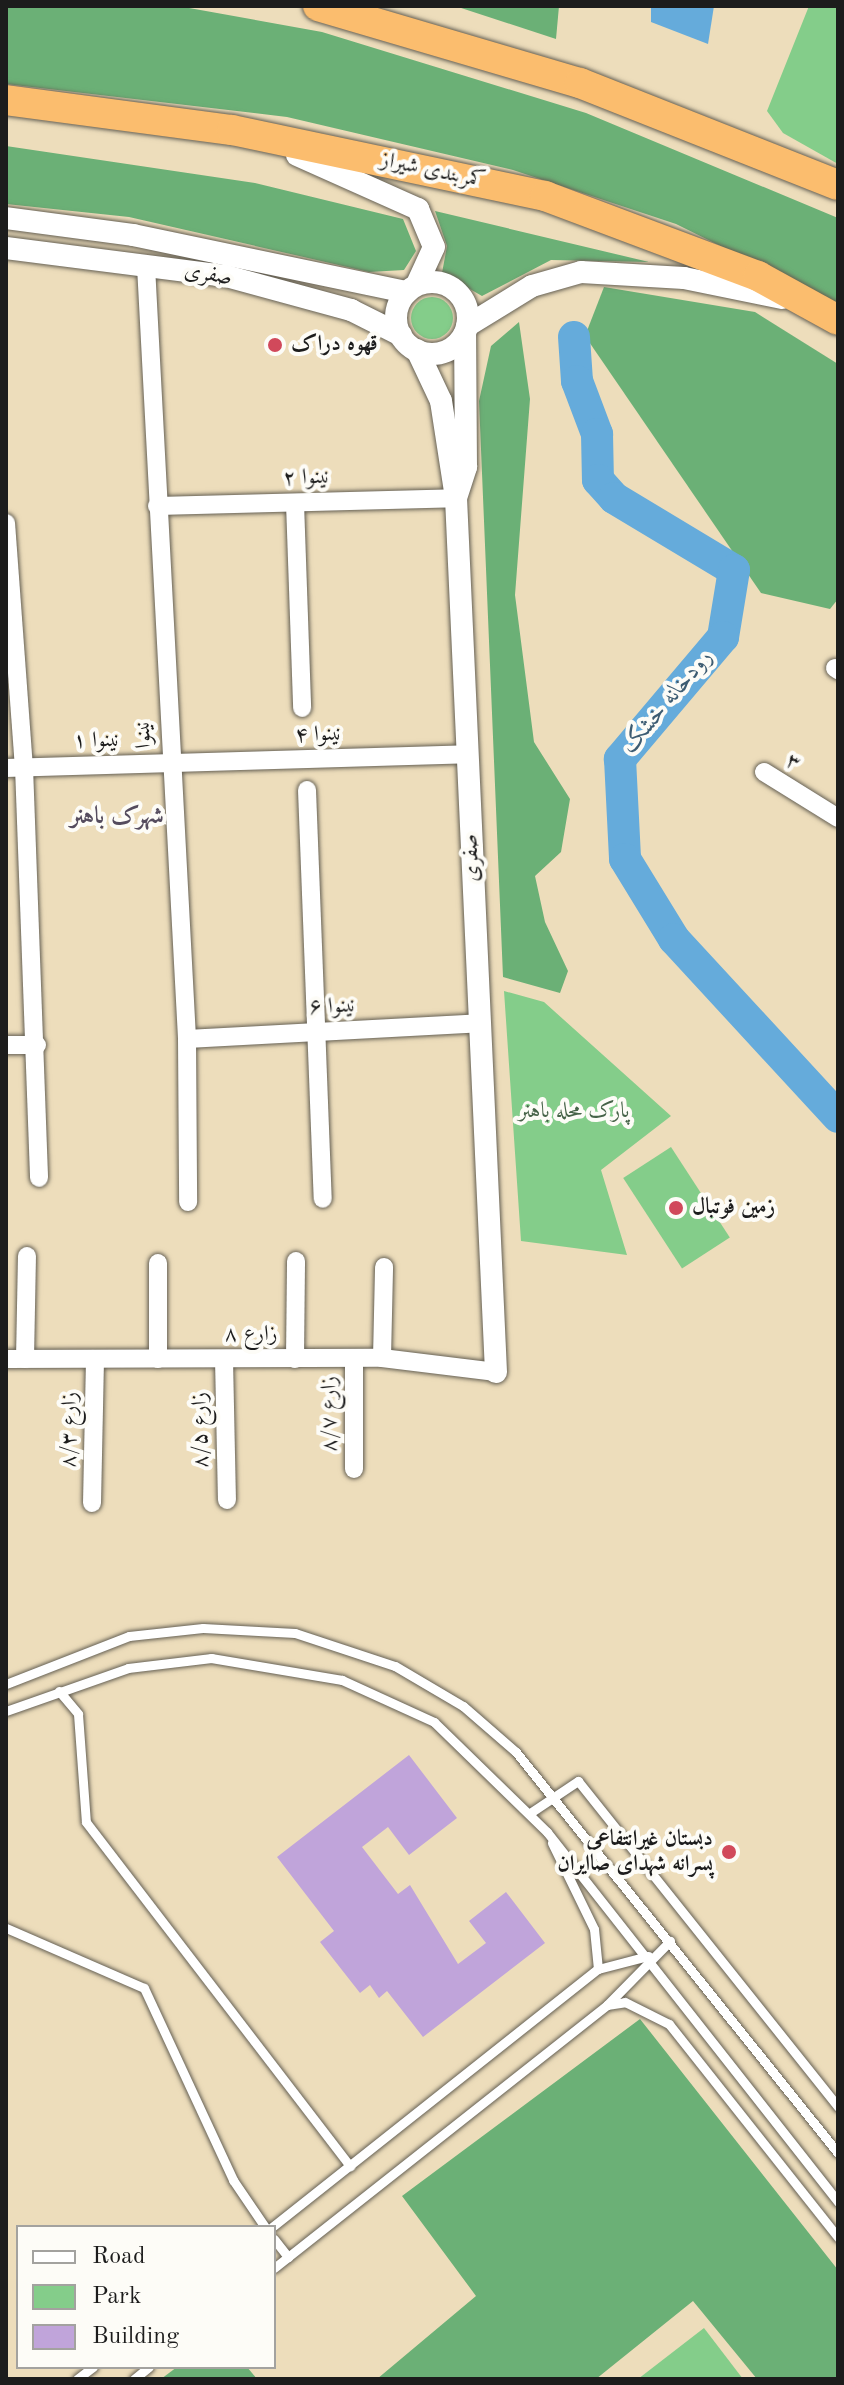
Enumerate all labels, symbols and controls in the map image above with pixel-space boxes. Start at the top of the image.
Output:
street label: کمربندی شیراز [378,147,488,195]
street label: صفری [182,258,234,292]
place label: قهوه دراک [291,332,378,358]
marker: قهوه دراک [266,336,284,354]
street label: ۲ نینوا [283,464,329,492]
water label: رودخانه خشک [616,644,720,760]
street label: نینوا [130,721,158,749]
street label: ۴ نینوا [295,721,341,749]
street label: ۱ نینوا [73,727,119,755]
street label: ۳ [781,747,805,777]
district label: شهرک باهنر [70,804,164,832]
street label: صفری [458,833,486,883]
street label: ۶ نینوا [308,993,356,1021]
park label: پارک محله باهنر [518,1099,630,1125]
place label: زمین فوتبال [692,1195,775,1221]
marker: زمین فوتبال [667,1199,685,1217]
street label: ۸ زارع [224,1322,278,1348]
street label: ۸/۷ زارع [317,1376,343,1452]
street label: ۸/۳ زارع [56,1392,84,1468]
street label: ۸/۵ زارع [187,1392,215,1468]
place label: دبستان غیرانتفاعی پسرانه شهدای صاایران [557,1826,713,1878]
marker: دبستان غیرانتفاعی پسرانه شهدای صاایران [720,1843,738,1861]
legend [16,2225,276,2369]
text: Road [92,2245,145,2269]
text: Park [92,2285,141,2309]
text: Building [92,2325,179,2349]

